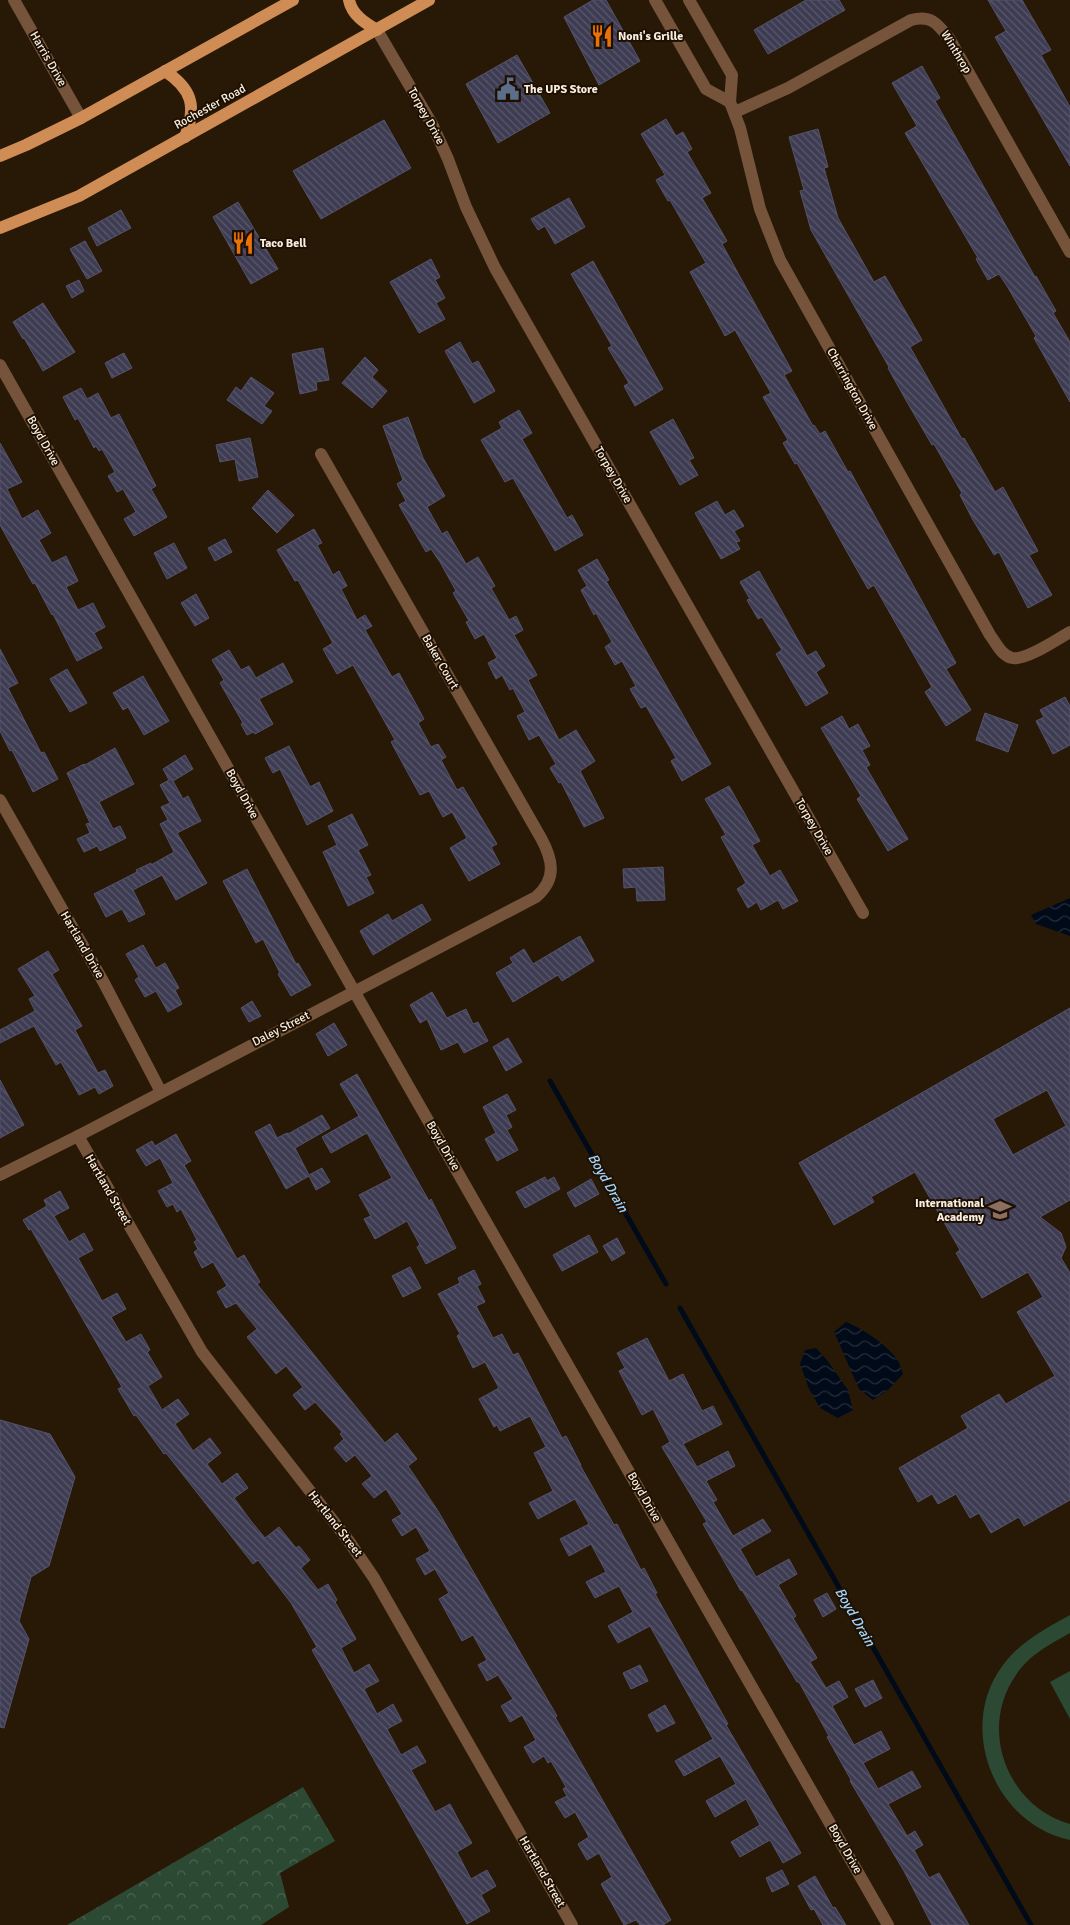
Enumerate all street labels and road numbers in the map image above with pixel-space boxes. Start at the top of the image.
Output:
street label: Winthrop [937,28,975,76]
street label: Harris Drive [26,29,70,89]
street label: Rochester Road [172,81,248,133]
street label: Torpey Drive [404,85,448,147]
street label: Charrington Drive [823,345,881,433]
street label: Boyd Drive [23,413,63,469]
street label: Torpey Drive [591,444,635,506]
street label: Baker Court [418,632,462,692]
street label: Boyd Drive [222,766,262,822]
street label: Torpey Drive [792,796,836,858]
street label: Hartland Drive [57,909,107,981]
street label: Daley Street [250,1008,312,1050]
street label: Boyd Drive [423,1119,463,1173]
street label: Hartland Street [82,1152,134,1228]
street label: Boyd Drive [624,1470,664,1524]
street label: Hartland Street [305,1488,365,1560]
street label: Boyd Drive [825,1822,865,1876]
street label: Hartland Street [516,1834,568,1910]

